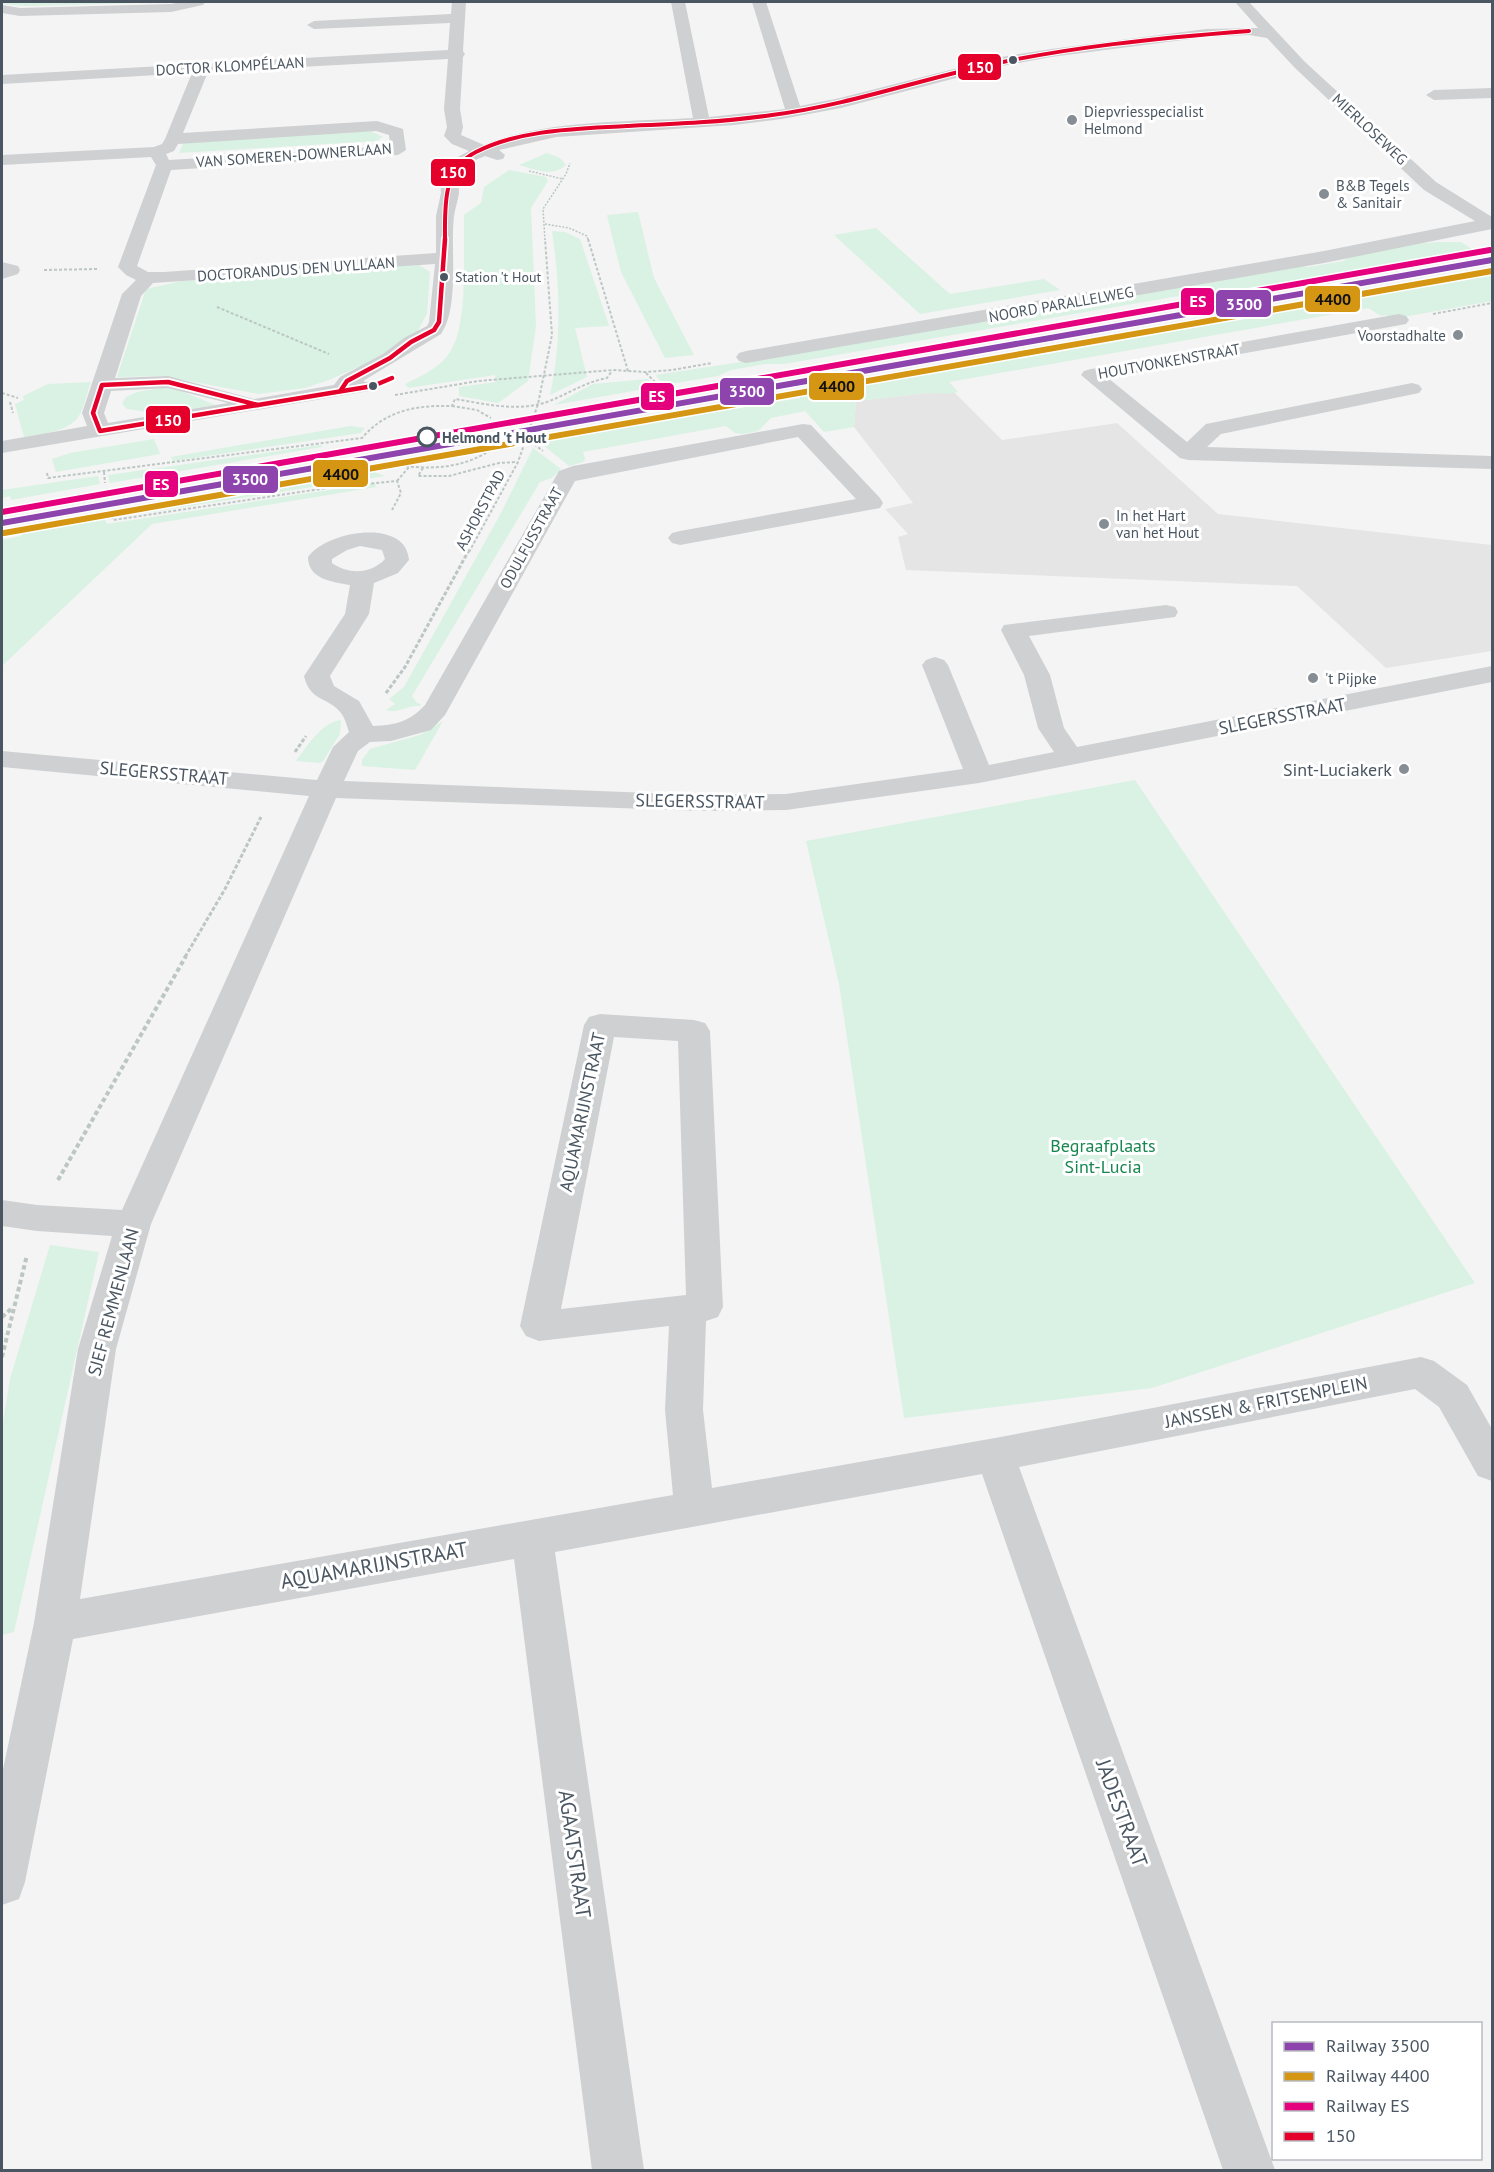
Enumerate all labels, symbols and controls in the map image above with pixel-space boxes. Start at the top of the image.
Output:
street label: DOCTOR KLOMPÉLAAN [155,53,305,79]
line badge: 150 [957,53,1002,81]
unlabelled marker [1007,54,1019,66]
text: 150 [966,57,994,77]
street label: MIERLOSEWEG [1328,89,1412,169]
place label: Diepvriesspecialist Helmond [1084,102,1204,138]
marker: Diepvriesspecialist Helmond [1065,113,1079,127]
street label: VAN SOMEREN-DOWNERLAAN [195,139,392,171]
line badge: 150 [430,158,476,187]
text: 150 [439,162,467,182]
place label: B&B Tegels & Sanitair [1336,176,1410,212]
marker: B&B Tegels & Sanitair [1317,187,1331,201]
street label: DOCTORANDUS DEN UYLLAAN [196,253,396,285]
place label: Station 't Hout [455,268,542,286]
marker: Station 't Hout [438,271,450,283]
street label: NOORD PARALLELWEG [987,282,1135,326]
line badge: 4400 [1304,285,1361,313]
line badge: ES [1180,287,1215,316]
line badge: 3500 [1215,289,1272,318]
text: 4400 [1315,289,1351,309]
text: ES [1190,291,1206,311]
text: 3500 [1226,294,1262,314]
place label: Voorstadhalte [1357,326,1446,345]
marker: Voorstadhalte [1451,328,1465,342]
street label: HOUTVONKENSTRAAT [1096,339,1242,383]
line badge: 4400 [808,372,865,401]
text: 4400 [819,376,855,396]
line badge: 3500 [719,377,775,406]
unlabelled marker [367,380,379,392]
text: 3500 [729,381,765,401]
line badge: ES [640,382,675,411]
text: ES [649,386,665,406]
line badge: 150 [145,405,191,434]
text: 150 [154,410,182,430]
marker: Helmond 't Hout [417,427,437,447]
place label: Helmond 't Hout [442,428,547,447]
line badge: 4400 [312,459,369,488]
text: 4400 [323,464,359,484]
line badge: 3500 [222,465,279,494]
street label: ASHORSTPAD [451,467,509,553]
text: 3500 [232,469,268,489]
line badge: ES [144,470,179,498]
text: ES [153,474,169,494]
street label: ODULFUSSTRAAT [495,483,567,592]
place label: In het Hart van het Hout [1116,506,1199,542]
marker: In het Hart van het Hout [1097,517,1111,531]
place label: 't Pijpke [1325,669,1377,688]
marker: 't Pijpke [1306,671,1320,685]
street label: SLEGERSSTRAAT [1216,692,1348,740]
street label: SLEGERSSTRAAT [99,756,229,790]
place label: Sint-Luciakerk [1283,758,1392,781]
marker: Sint-Luciakerk [1397,762,1411,776]
street label: SLEGERSSTRAAT [635,788,765,814]
street label: AQUAMARIJNSTRAAT [554,1030,610,1194]
park label: Begraafplaats Sint-Lucia [1050,1134,1156,1178]
street label: SJEF REMMENLAAN [82,1226,144,1378]
street label: JANSSEN & FRITSENPLEIN [1162,1371,1369,1433]
street label: AQUAMARIJNSTRAAT [278,1535,470,1595]
street label: JADESTRAAT [1090,1754,1154,1871]
street label: AGAATSTRAAT [553,1788,597,1920]
legend [1272,2022,1482,2160]
text: Railway 3500 [1326,2034,1430,2057]
text: Railway 4400 [1326,2064,1430,2087]
text: Railway ES [1326,2094,1409,2117]
text: 150 [1326,2124,1356,2147]

